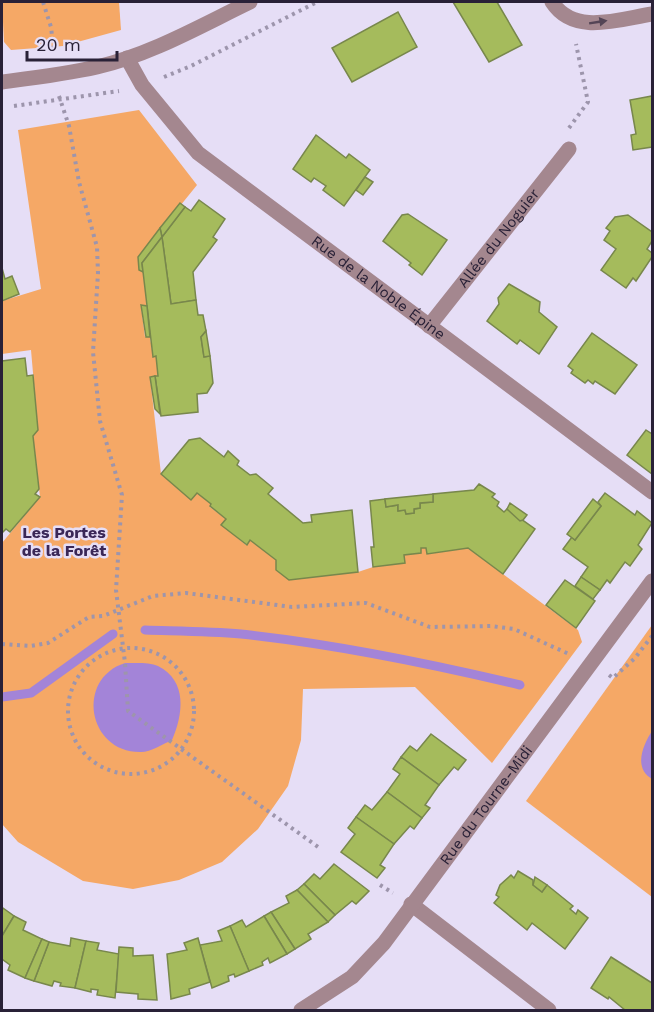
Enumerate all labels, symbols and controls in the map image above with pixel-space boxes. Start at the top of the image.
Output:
one-way arrow [589,18,608,27]
scale bar [27,24,117,62]
text: 20 m [36,34,81,55]
street label: Allée du Noguier [454,185,543,291]
street label: Rue de la Noble Épine [308,232,449,343]
district label: Les Portes de la Forêt [22,523,106,560]
street label: Rue du Tourne-Midi [436,742,536,868]

